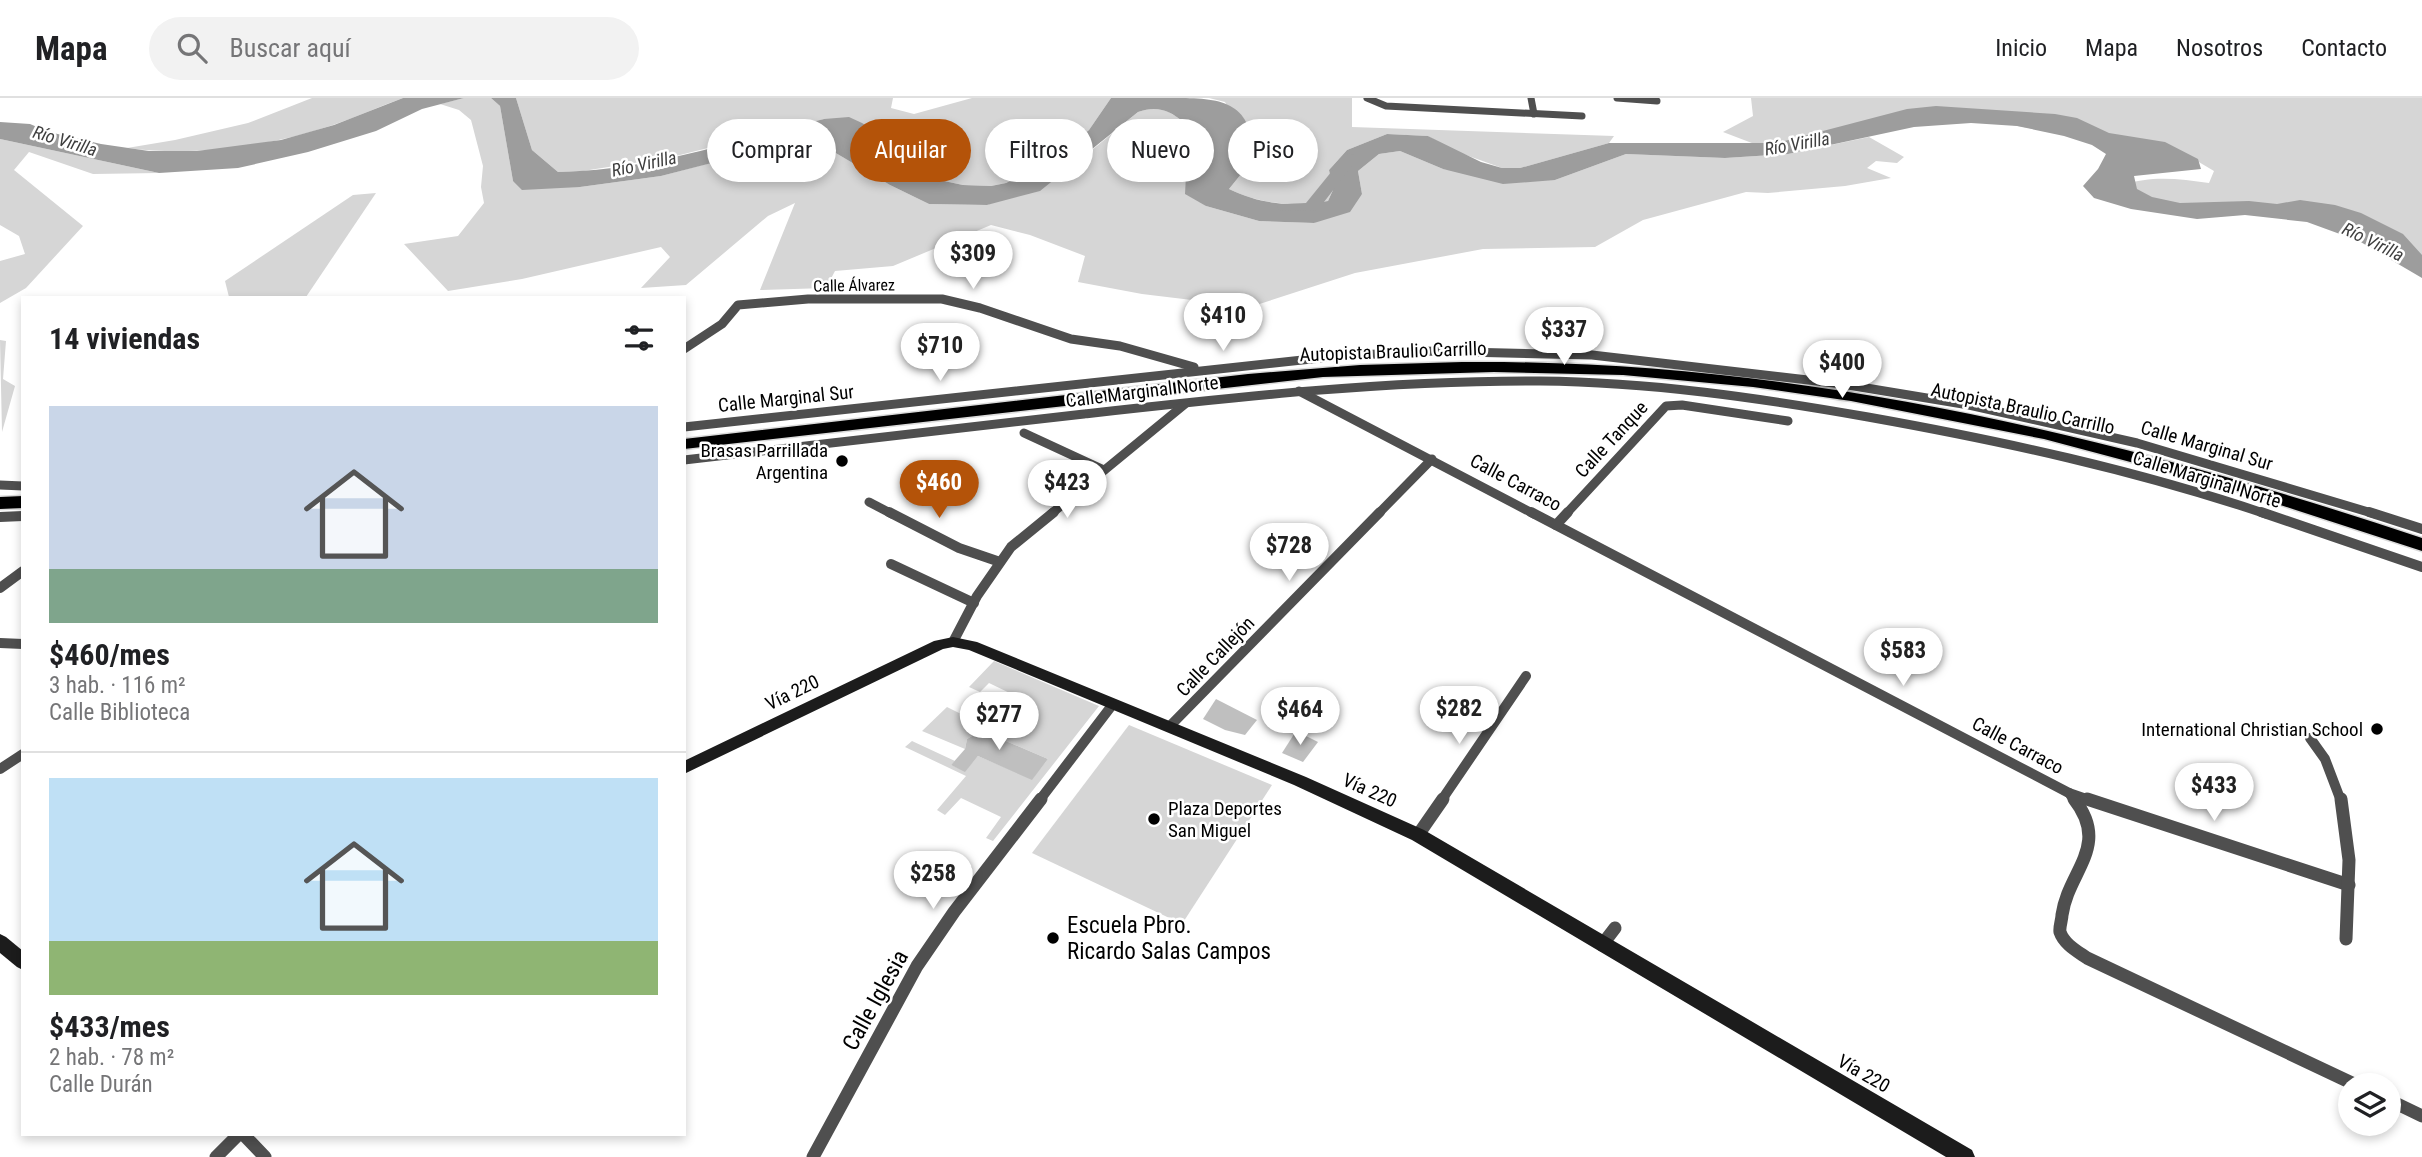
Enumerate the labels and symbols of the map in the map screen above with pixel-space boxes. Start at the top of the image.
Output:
water label: Río Virilla [31,121,100,160]
water label: Río Virilla [1763,127,1831,160]
water label: Río Virilla [610,146,678,181]
water label: Río Virilla [2339,218,2407,265]
pin: $309 [932,232,1014,291]
street label: Calle Álvarez [813,275,895,296]
pin: $410 [1182,294,1264,353]
pin: $337 [1523,308,1605,367]
pin: $710 [899,324,981,383]
street label: Autopista Braulio Carrillo [1299,337,1487,366]
pin: $400 [1801,341,1883,400]
street label: Calle Marginal Norte [1064,371,1220,412]
street label: Autopista Braulio Carrillo [1929,378,2117,439]
street label: Calle Marginal Sur [717,380,855,417]
street label: Calle Tanque [1570,396,1653,482]
street label: Calle Marginal Sur [2138,416,2276,475]
place label: Brasas Parrillada Argentina [701,439,828,484]
street label: Calle Marginal Norte [2130,446,2284,513]
street label: Calle Carraco [1466,449,1565,516]
marker: Brasas Parrillada Argentina [834,453,850,469]
pin: $460 [898,460,980,520]
pin: $423 [1026,460,1108,520]
pin: $728 [1248,524,1330,583]
street label: Calle Callejón [1172,612,1259,701]
pin: $583 [1862,628,1944,688]
street label: Vía 220 [762,670,823,715]
pin: $282 [1418,686,1500,746]
pin: $464 [1259,688,1341,747]
pin: $277 [958,692,1040,752]
street label: Calle Carraco [1968,712,2067,779]
place label: International Christian School [2141,718,2363,741]
marker: International Christian School [2369,721,2385,737]
pin: $433 [2173,764,2255,823]
street label: Vía 220 [1339,768,1400,813]
place label: Plaza Deportes San Miguel [1168,797,1282,842]
marker: Plaza Deportes San Miguel [1146,811,1162,827]
pin: $258 [892,852,974,911]
place label: Escuela Pbro. Ricardo Salas Campos [1067,912,1271,965]
marker: Escuela Pbro. Ricardo Salas Campos [1045,930,1061,946]
street label: Calle Iglesia [837,945,914,1055]
street label: Vía 220 [1833,1049,1894,1098]

